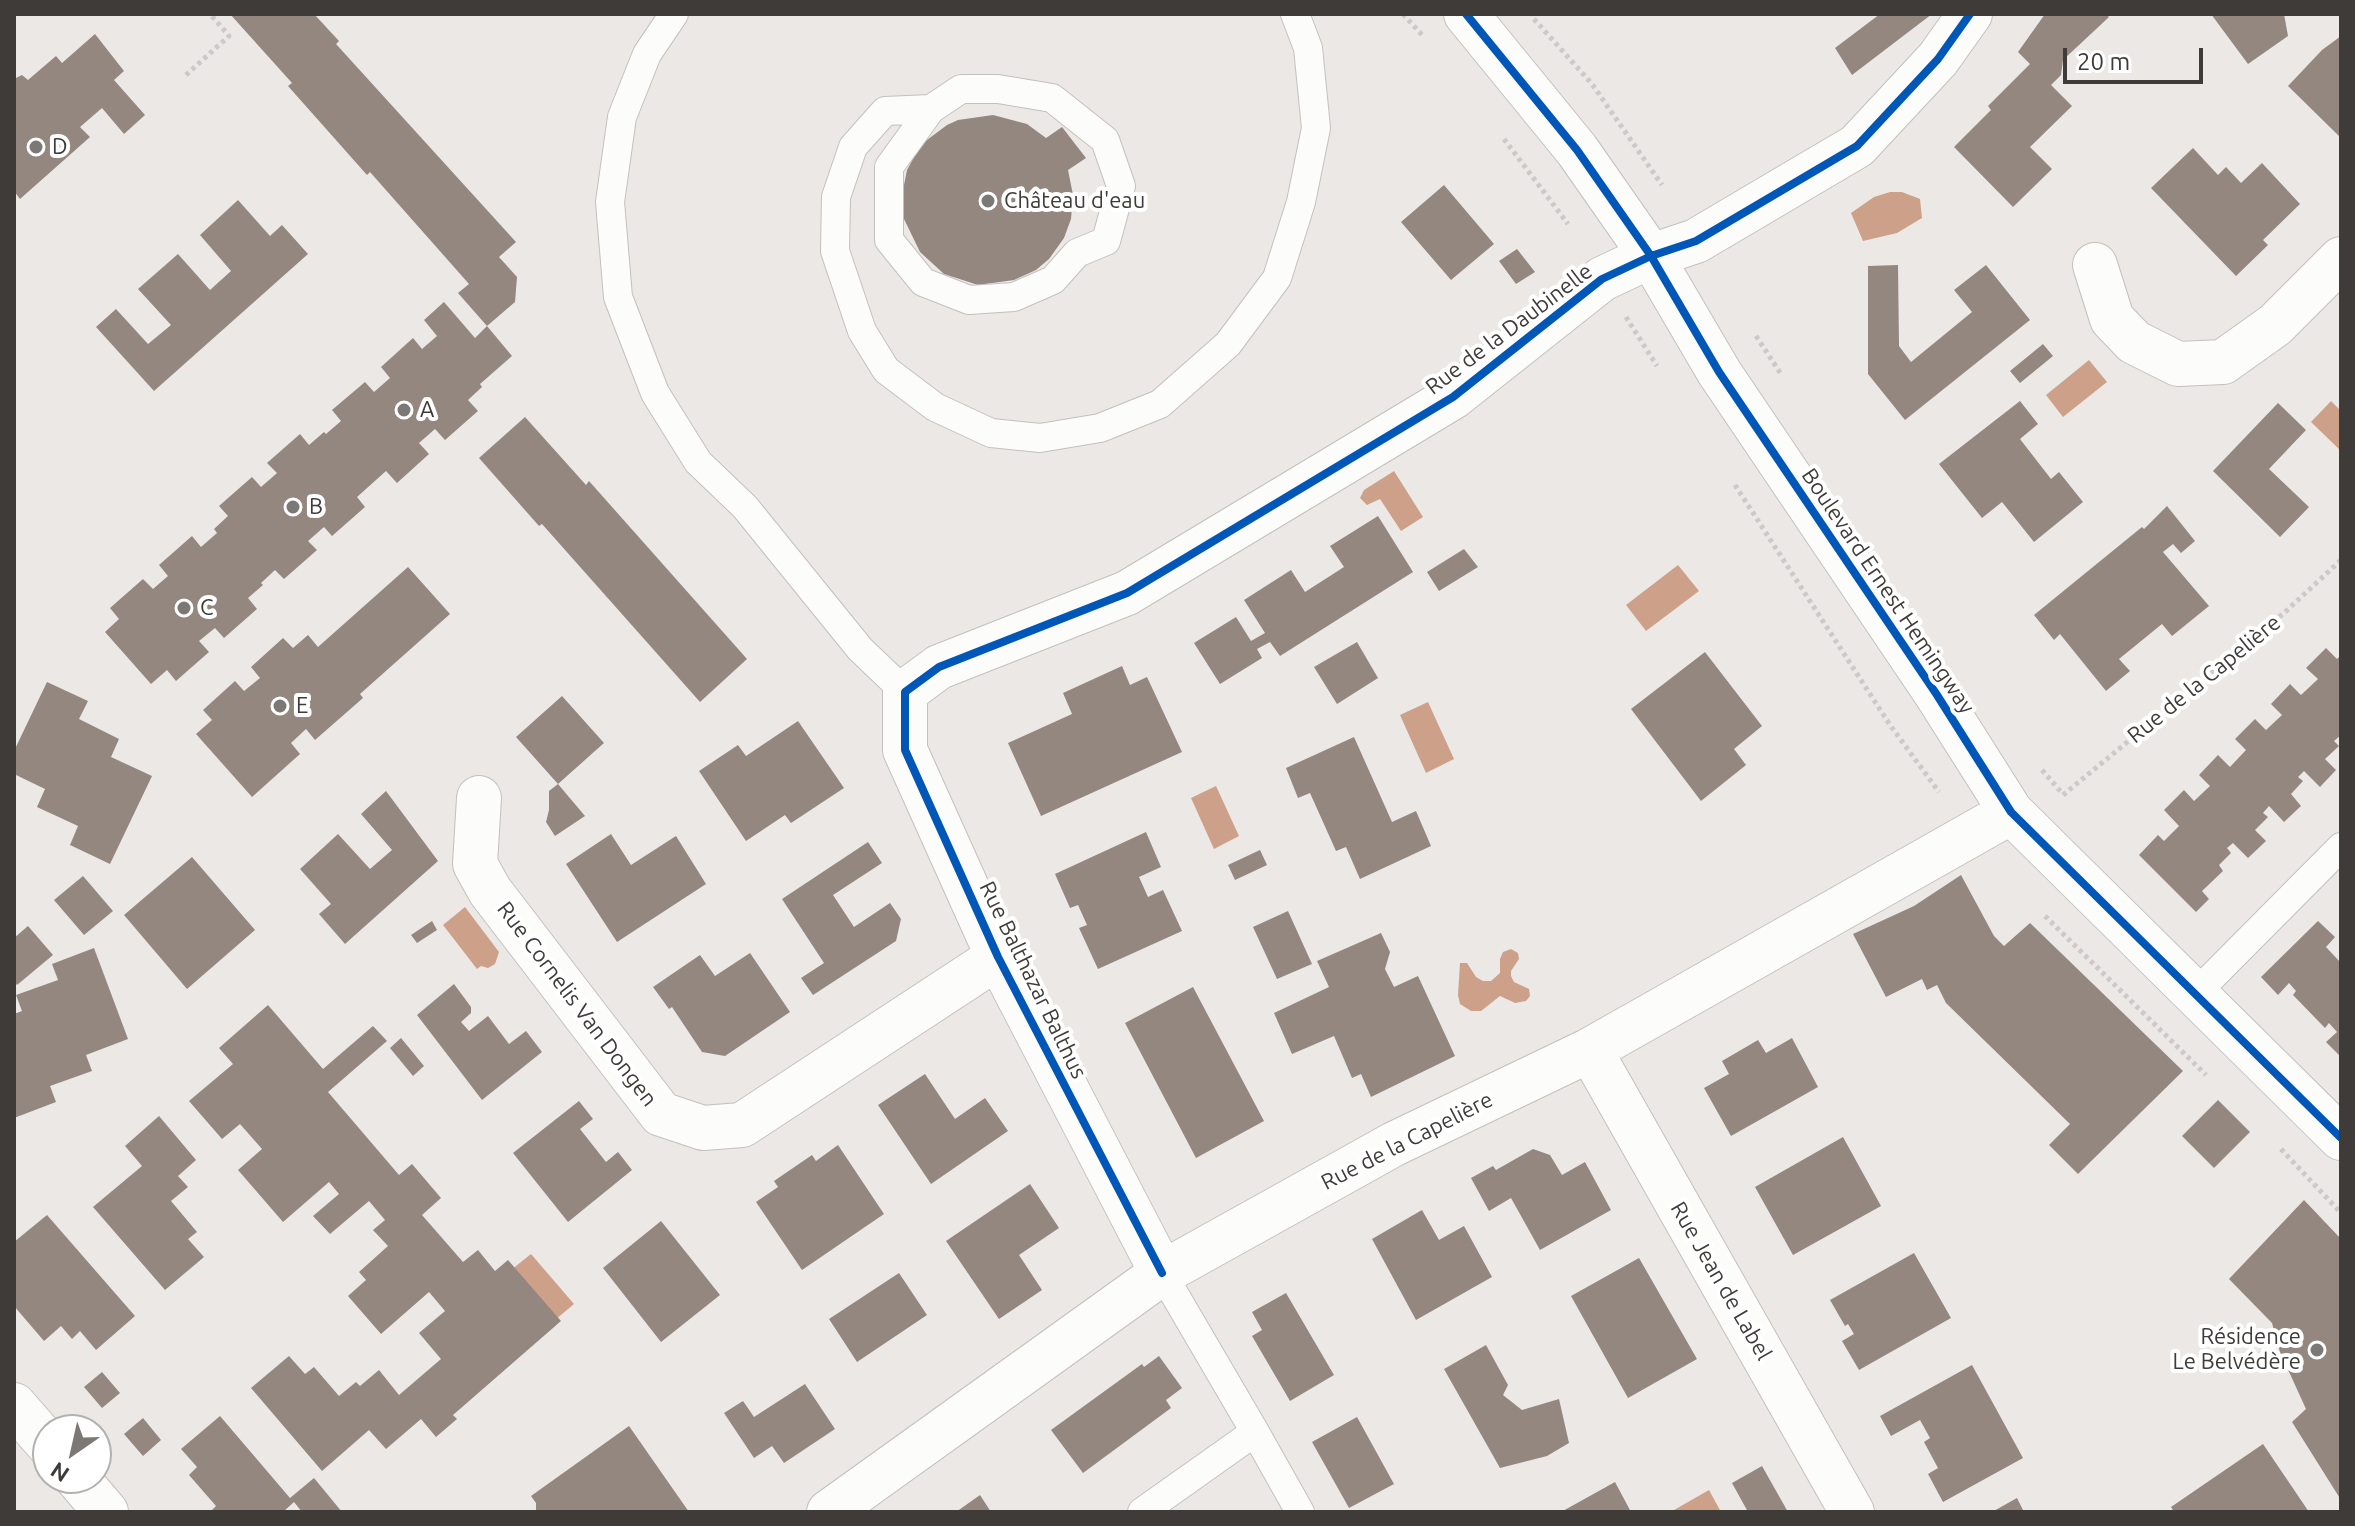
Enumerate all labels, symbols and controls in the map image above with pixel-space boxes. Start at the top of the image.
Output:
scale bar [2067,32,2207,82]
text: 20 m [2077,48,2130,75]
place label: D [52,134,68,160]
marker: D [27,138,45,156]
place label: Château d'eau [1004,188,1145,214]
marker: Château d'eau [979,192,997,210]
street label: Rue de la Daubinelle [1421,258,1597,400]
place label: A [420,397,434,423]
marker: A [395,401,413,419]
street label: Boulevard Ernest Hemingway [1796,463,1980,719]
place label: B [309,494,323,520]
marker: B [284,498,302,516]
place label: C [200,595,213,621]
marker: C [175,599,193,617]
street label: Rue de la Capelière [2122,609,2286,749]
place label: E [296,693,308,719]
marker: E [271,697,289,715]
street label: Rue Balthazar Balthus [974,877,1092,1083]
street label: Rue Cornelis Van Dongen [491,896,663,1112]
street label: Rue de la Capelière [1317,1086,1497,1196]
street label: Rue Jean de Label [1665,1197,1777,1365]
place label: Résidence Le Belvédère [2172,1324,2301,1376]
marker: Résidence Le Belvédère [2308,1341,2326,1359]
north arrow [32,1414,112,1494]
text: N [46,1458,73,1488]

